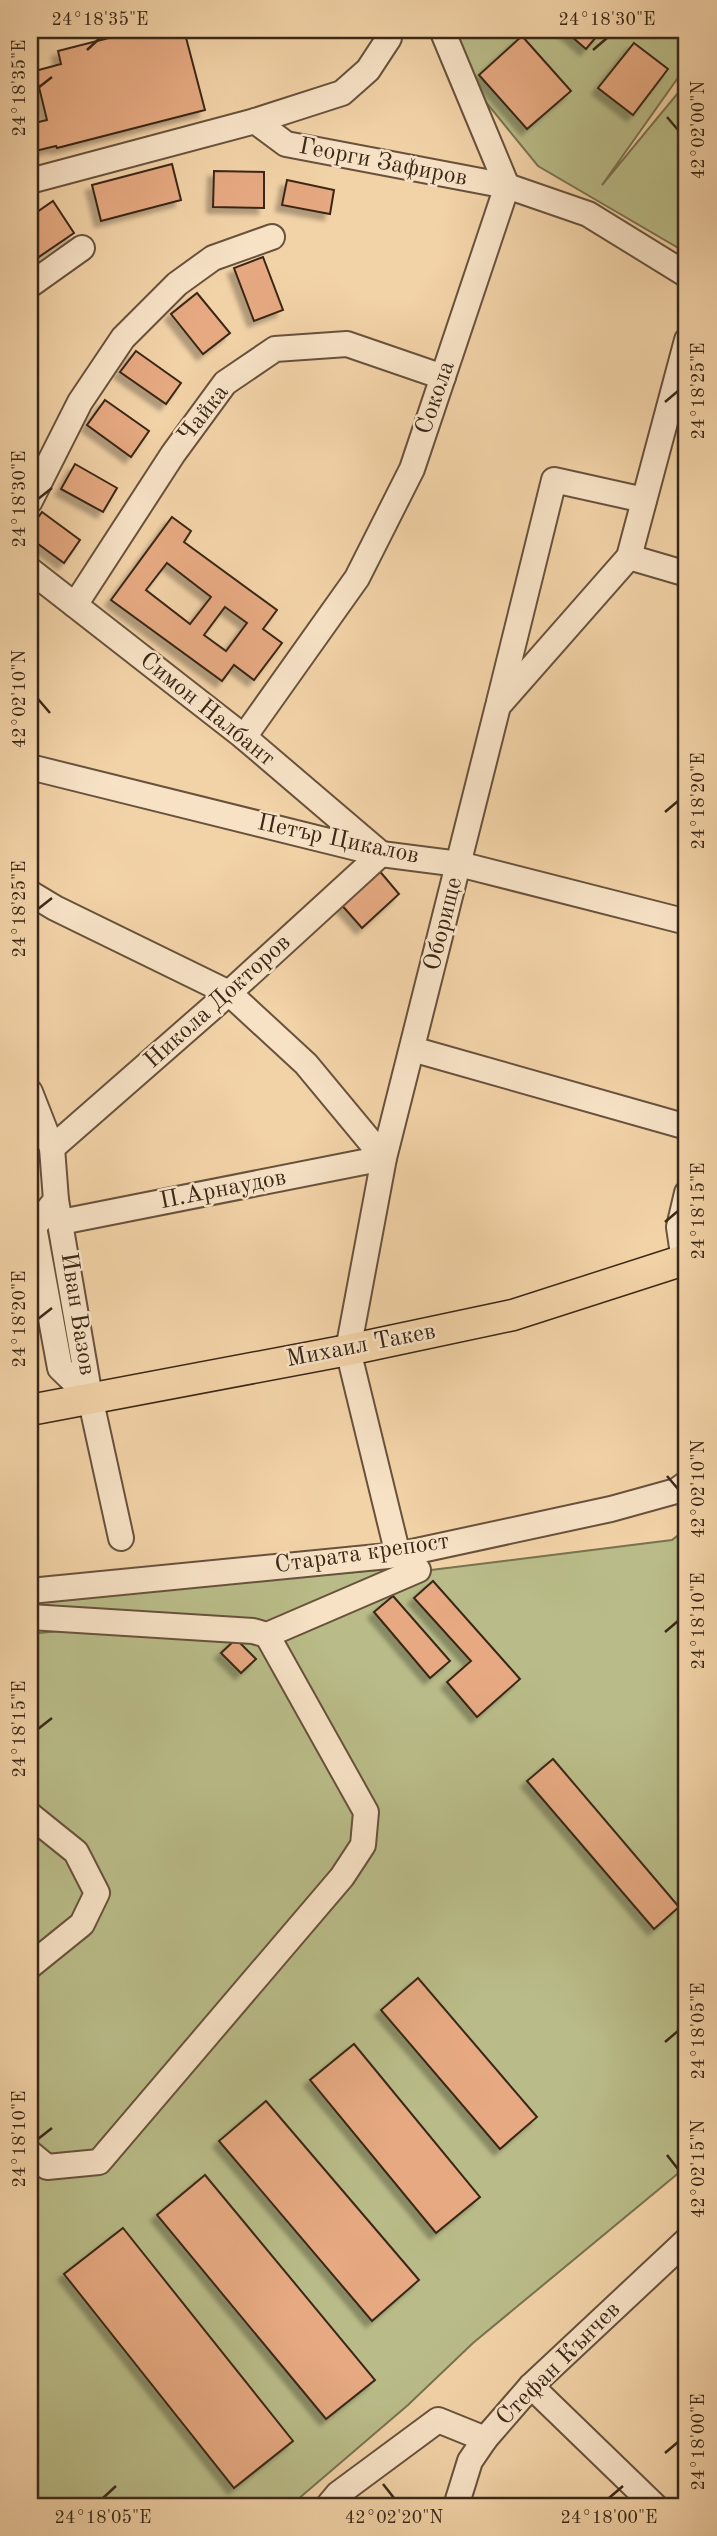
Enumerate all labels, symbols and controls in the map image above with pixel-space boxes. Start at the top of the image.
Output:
text: 24°18'35"E [52,11,148,29]
text: 24°18'30"E [559,11,655,29]
text: 24°18'35"E [11,40,29,136]
text: 42°02'00"N [690,81,708,179]
street label: Георги Зафиров [297,135,469,191]
text: 24°18'25"E [690,343,708,439]
street label: Сокола [412,358,460,438]
street label: Чайка [174,380,234,447]
text: 24°18'30"E [11,451,29,547]
street label: Симон Налбант [135,649,279,771]
text: 42°02'10"N [11,650,29,748]
text: 24°18'20"E [690,753,708,849]
street label: Петър Цикалов [255,811,421,869]
text: 24°18'25"E [11,861,29,957]
street label: Оборище [421,875,467,973]
street label: Никола Докторов [140,930,296,1074]
text: 24°18'15"E [690,1163,708,1259]
street label: П.Арнаудов [158,1166,288,1214]
street label: Иван Вазов [55,1251,99,1377]
text: 24°18'20"E [11,1271,29,1367]
street label: Михаил Такев [284,1320,438,1372]
text: 42°02'10"N [690,1440,708,1538]
street label: Старата крепост [273,1530,451,1578]
text: 24°18'10"E [690,1573,708,1669]
text: 24°18'15"E [11,1681,29,1777]
text: 24°18'05"E [690,1983,708,2079]
text: 24°18'10"E [11,2091,29,2187]
text: 42°02'15"N [690,2120,708,2218]
street label: Стефан Кънчев [493,2298,625,2430]
text: 24°18'00"E [690,2394,708,2490]
text: 24°18'05"E [55,2509,151,2527]
text: 42°02'20"N [345,2509,443,2527]
text: 24°18'00"E [561,2509,657,2527]

